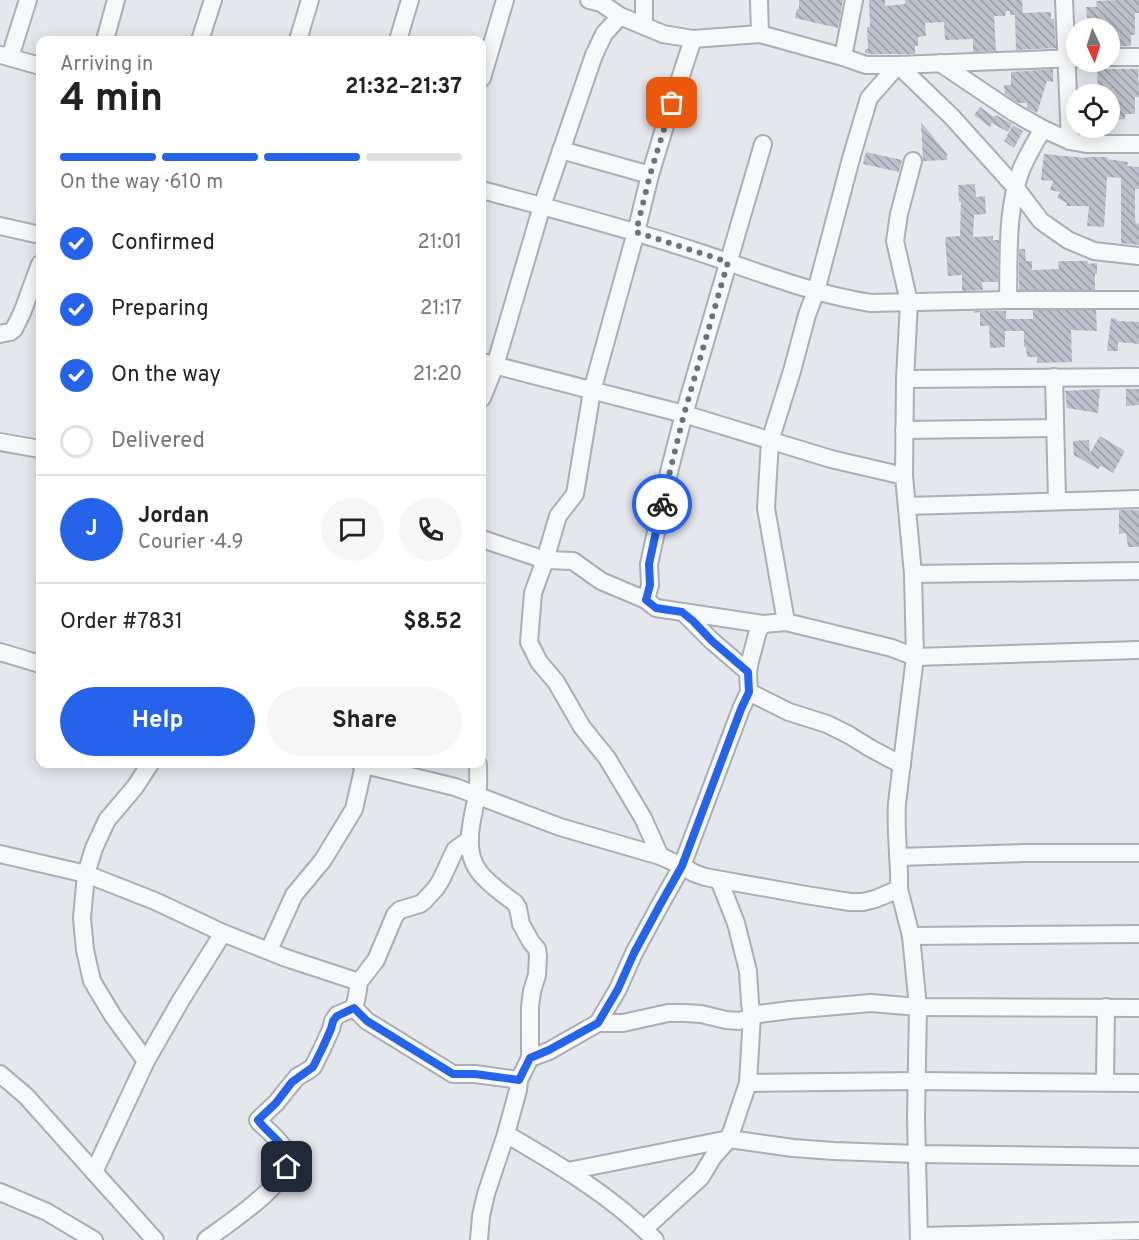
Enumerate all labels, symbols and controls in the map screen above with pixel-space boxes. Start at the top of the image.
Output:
north arrow [1066,18,1120,72]
map controls [1066,18,1120,138]
text: Arriving in [60,52,153,78]
text: 21:32–21:37 [345,74,462,101]
text: 4 min [60,76,163,125]
pin [646,77,697,128]
button: locate [1066,84,1120,138]
icon: bag [655,86,688,119]
text: On the way · 610 m [60,170,223,196]
icon: check [60,227,93,260]
text: Confirmed [111,230,215,257]
text: 21:01 [418,230,462,256]
icon: check [60,293,93,326]
text: Preparing [111,296,209,323]
text: 21:17 [420,296,462,322]
icon: check [60,359,93,392]
text: On the way [111,362,221,389]
text: 21:20 [413,362,462,388]
text: Delivered [111,428,205,455]
courier [632,474,692,534]
icon: bike [646,488,679,521]
button: chat [321,498,384,561]
button: phone [399,498,462,561]
text: Jordan [138,503,209,530]
text: J [85,516,98,543]
text: Courier · 4.9 [138,530,243,556]
text: Order #7831 [60,609,183,636]
text: $8.52 [403,609,462,636]
button: Help [60,687,255,756]
button: Share [267,687,462,756]
pin [261,1141,312,1192]
icon: home [270,1150,303,1183]

